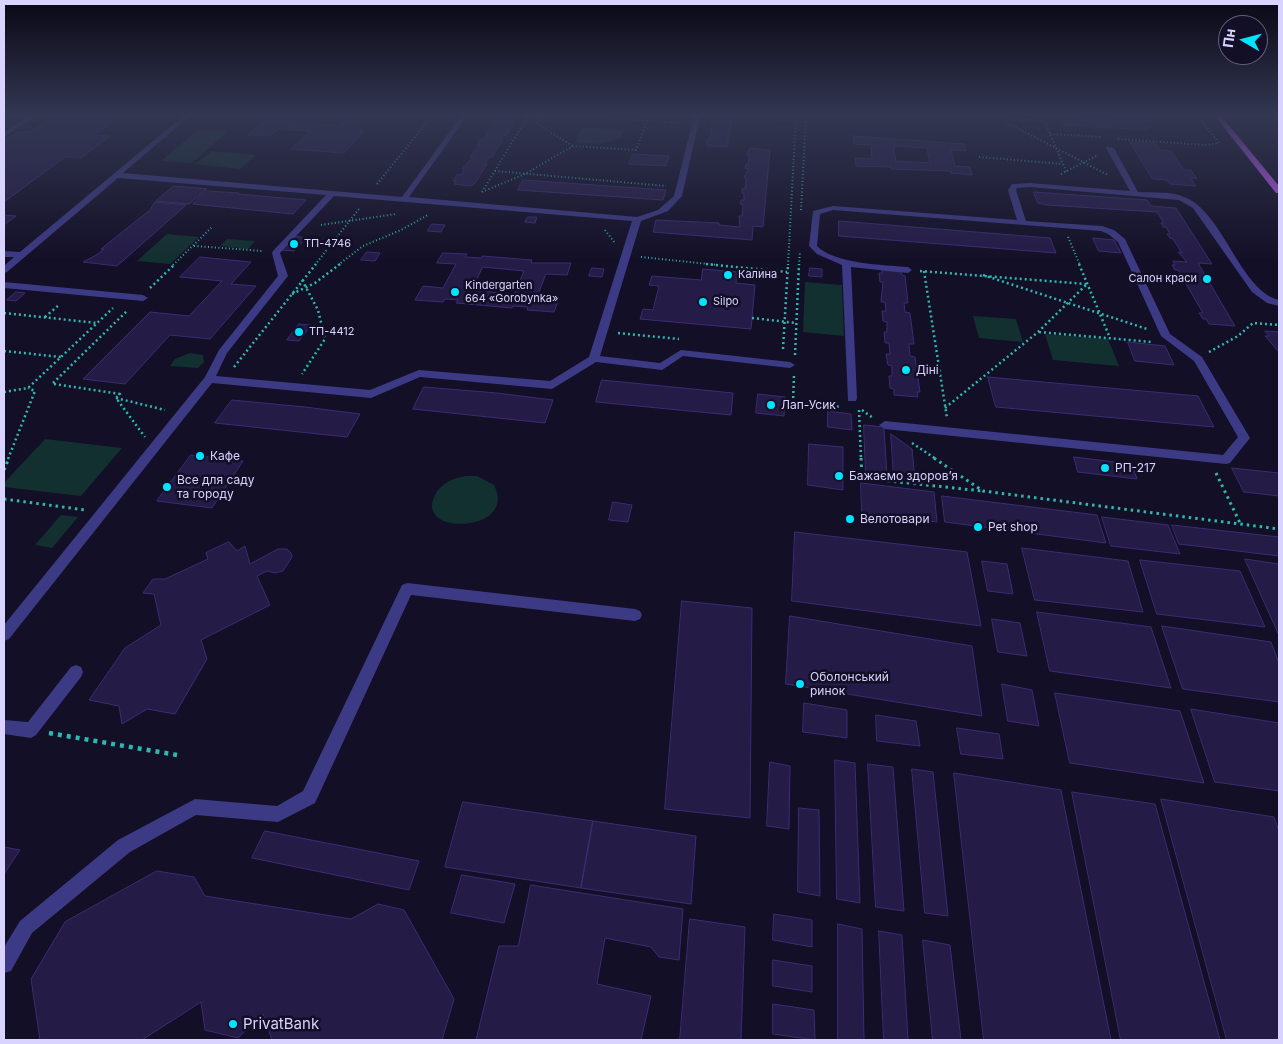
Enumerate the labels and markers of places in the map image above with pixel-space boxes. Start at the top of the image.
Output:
place label: ТП-4746 [304,237,351,251]
marker: ТП-4746 [288,238,300,250]
place label: Калина [738,268,777,282]
marker: Калина [722,269,734,281]
place label: Салон краси [1128,272,1197,286]
marker: Салон краси [1201,273,1213,285]
place label: Kindergarten 664 «Gorobynka» [465,279,558,305]
marker: Kindergarten 664 «Gorobynka» [449,286,461,298]
place label: Silpo [713,295,739,309]
marker: Silpo [697,296,709,308]
place label: ТП-4412 [309,325,355,339]
marker: ТП-4412 [293,326,305,338]
place label: Діні [916,363,939,377]
marker: Діні [900,364,912,376]
place label: Лап-Усик [781,398,836,412]
marker: Лап-Усик [765,399,777,411]
place label: Кафе [210,449,240,463]
marker: Кафе [194,450,206,462]
place label: РП-217 [1115,461,1156,475]
marker: РП-217 [1099,462,1111,474]
place label: Бажаємо здоровʼя [849,469,958,483]
marker: Бажаємо здоровʼя [833,470,845,482]
place label: Все для саду та городу [177,473,255,501]
marker: Все для саду та городу [161,481,173,493]
place label: Велотовари [860,512,929,526]
marker: Велотовари [844,513,856,525]
place label: Pet shop [988,520,1038,534]
marker: Pet shop [972,521,984,533]
place label: Оболонський ринок [810,670,889,698]
marker: Оболонський ринок [794,678,806,690]
place label: PrivatBank [243,1015,319,1033]
marker: PrivatBank [227,1018,239,1030]

